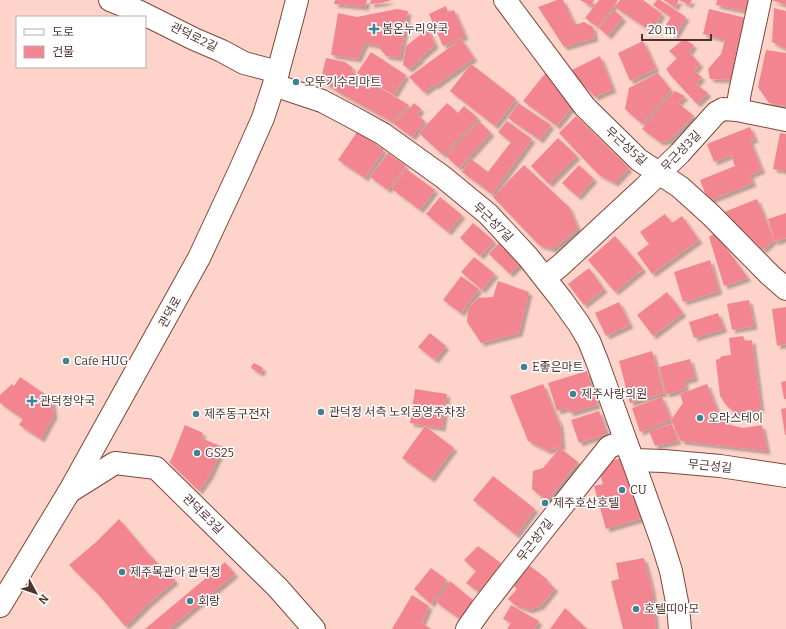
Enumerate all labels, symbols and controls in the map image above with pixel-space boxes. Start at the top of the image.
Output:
legend [16,16,146,68]
scale bar [642,16,711,42]
street label: 관덕로2길 [168,20,220,54]
place label: 봄온누리약국 [382,22,448,36]
text: 20 m [648,23,677,37]
marker: 봄온누리약국 [369,24,379,34]
text: 도로 [52,25,74,39]
text: 건물 [52,45,74,59]
place label: 오뚜기수리마트 [304,75,381,89]
marker: 오뚜기수리마트 [291,77,301,87]
street label: 무근성5길 [603,124,649,168]
street label: 무근성3길 [658,128,704,174]
street label: 무근성7길 [470,200,516,244]
street label: 관덕로 [156,294,184,330]
place label: Cafe HUG [74,354,129,368]
marker: Cafe HUG [61,356,71,366]
place label: E좋은마트 [532,360,584,374]
marker: E좋은마트 [519,362,529,372]
place label: 제주사랑의원 [581,387,647,401]
marker: 제주사랑의원 [568,389,578,399]
place label: 관덕정약국 [40,394,95,408]
marker: 관덕정약국 [27,396,37,406]
place label: 관덕정 서측 노외공영주차장 [329,405,466,419]
place label: 제주동구전자 [204,407,270,421]
marker: 관덕정 서측 노외공영주차장 [316,407,326,417]
marker: 제주동구전자 [191,409,201,419]
place label: 오라스테이 [708,411,763,425]
marker: 오라스테이 [695,413,705,423]
place label: GS25 [205,446,234,460]
marker: GS25 [192,448,202,458]
street label: 무근성길 [687,457,733,475]
place label: CU [630,483,647,497]
marker: CU [617,485,627,495]
street label: 관덕로3길 [180,491,226,537]
place label: 제주호산호텔 [553,496,619,510]
marker: 제주호산호텔 [540,498,550,508]
street label: 무근성7길 [514,516,556,564]
place label: 제주목관아 관덕정 [130,565,221,579]
marker: 제주목관아 관덕정 [117,567,127,577]
north arrow [16,573,56,613]
text: N [35,592,51,607]
place label: 회랑 [198,594,220,608]
marker: 회랑 [185,596,195,606]
place label: 호텔띠아모 [644,602,699,616]
marker: 호텔띠아모 [631,604,641,614]

